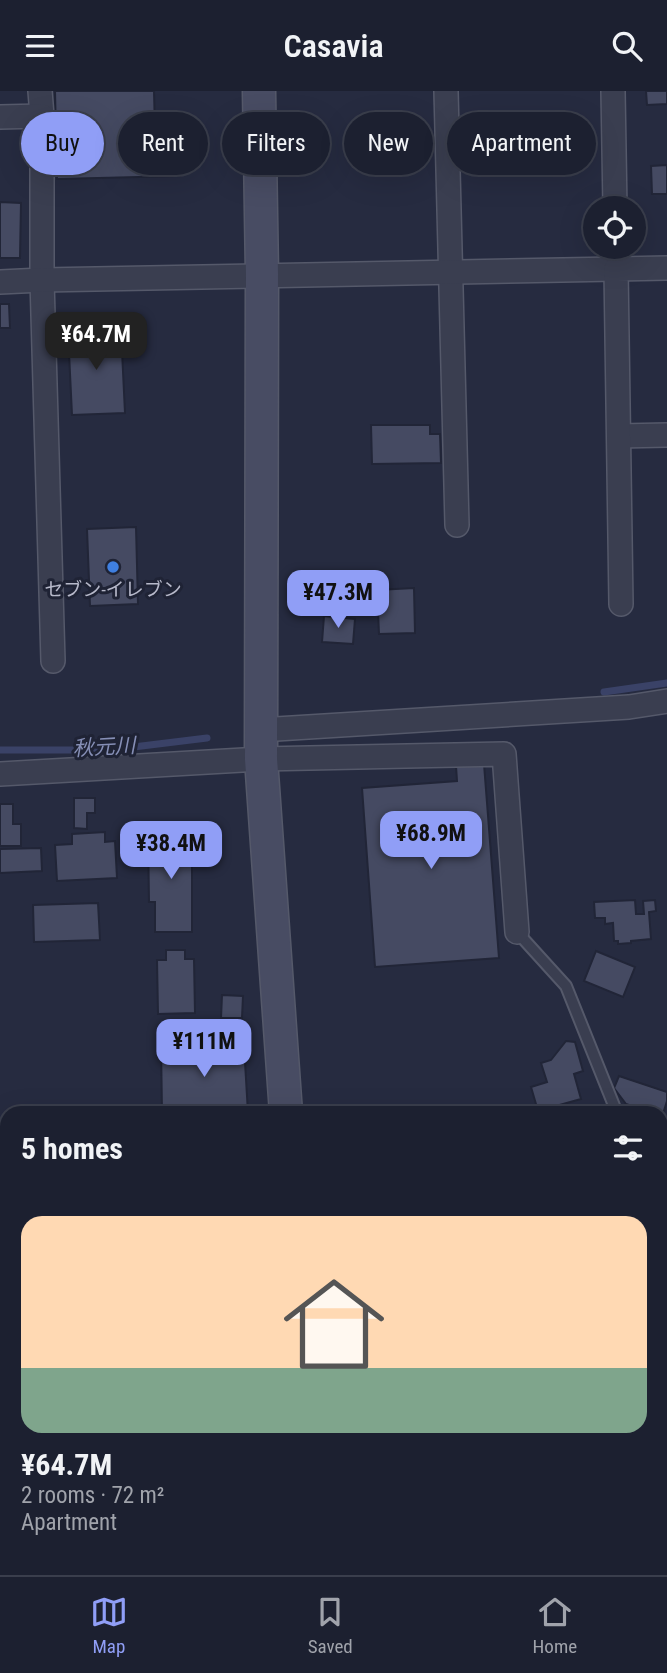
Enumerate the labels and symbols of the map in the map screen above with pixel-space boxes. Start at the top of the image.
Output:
pin: ¥64.7M [39,313,153,372]
marker: セブン-イレブン [105,559,121,575]
pin: ¥47.3M [281,571,395,630]
place label: セブン-イレブン [44,578,182,601]
water label: 秋元川 [72,733,138,761]
pin: ¥68.9M [374,811,488,871]
pin: ¥38.4M [114,821,228,881]
pin: ¥111M [155,1019,253,1079]

